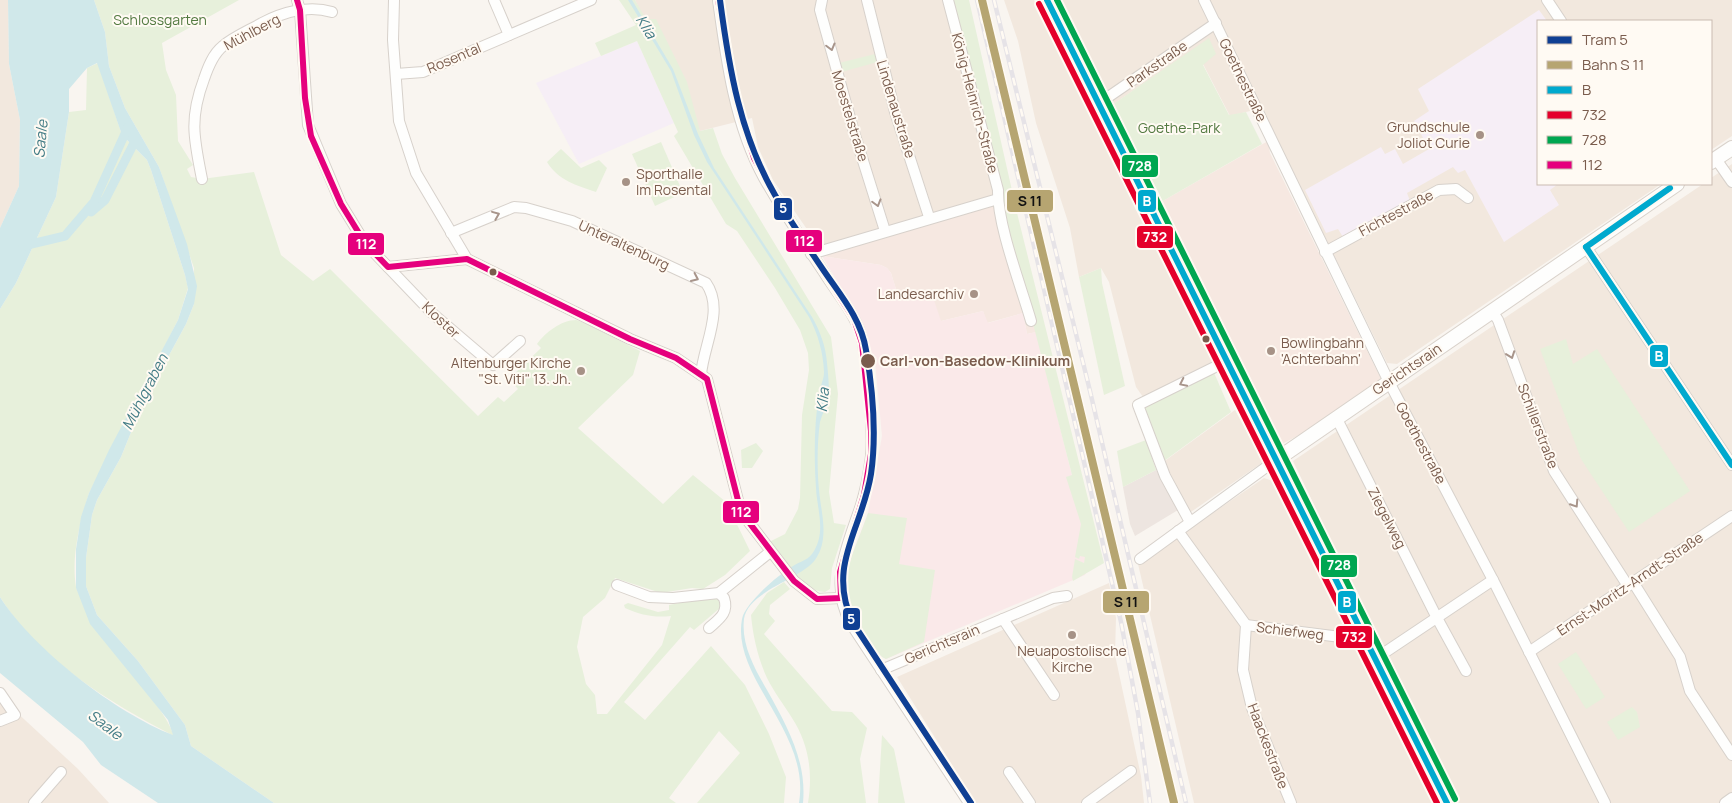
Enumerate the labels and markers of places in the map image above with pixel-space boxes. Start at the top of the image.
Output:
place label: Grundschule Joliot Curie [1387,117,1470,152]
marker: Grundschule Joliot Curie [1474,129,1486,141]
place label: Sporthalle Im Rosental [636,164,711,199]
marker: Sporthalle Im Rosental [620,176,632,188]
unlabelled marker [488,267,498,277]
place label: Landesarchiv [878,284,964,303]
marker: Landesarchiv [968,288,980,300]
place label: Bowlingbahn 'Achterbahn' [1281,333,1364,368]
unlabelled marker [1201,334,1211,344]
marker: Bowlingbahn 'Achterbahn' [1265,345,1277,357]
place label: Carl-von-Basedow-Klinikum [880,351,1070,370]
marker: Carl-von-Basedow-Klinikum [859,352,877,370]
place label: Altenburger Kirche "St. Viti" 13. Jh. [451,353,571,388]
marker: Altenburger Kirche "St. Viti" 13. Jh. [575,365,587,377]
marker: Neuapostolische Kirche [1066,629,1078,641]
place label: Neuapostolische Kirche [1017,641,1127,676]

